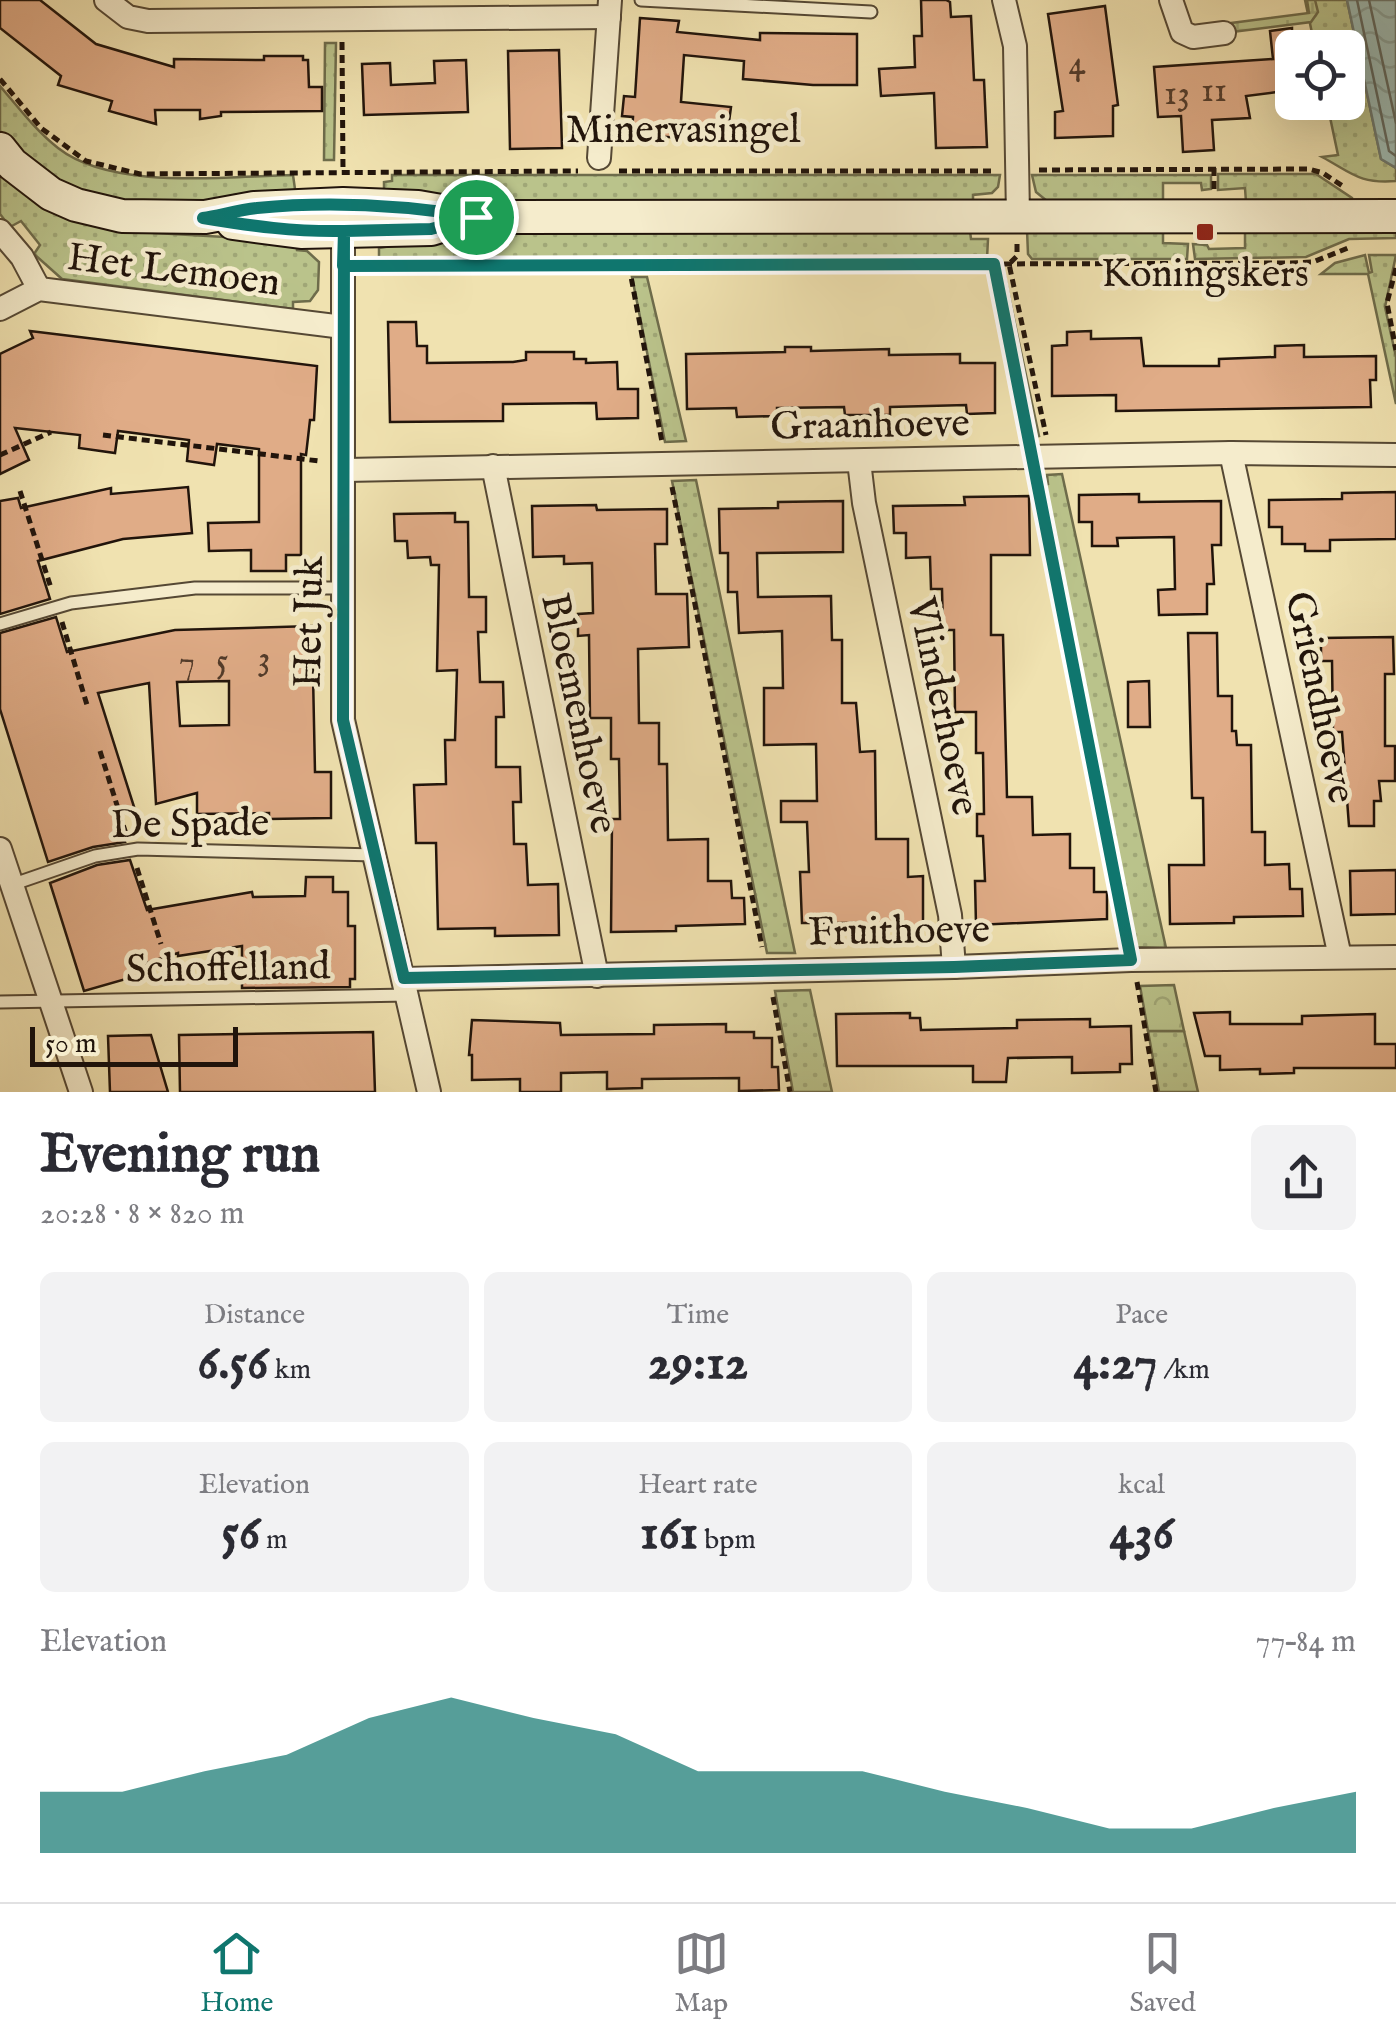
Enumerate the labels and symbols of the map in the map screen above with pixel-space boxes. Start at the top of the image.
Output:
house number: 4 [1068,42,1086,87]
house number: 11 [1201,69,1227,114]
house number: 13 [1164,72,1190,117]
street label: Minervasingel [566,106,800,157]
pin [434,175,519,260]
marker: Koningskers [1194,221,1216,243]
street label: Het Lemoen [64,233,283,310]
place label: Koningskers [1101,250,1309,301]
street label: Graanhoeve [770,399,970,454]
street label: Het Juk [284,555,337,689]
street label: Griendhoeve [1271,587,1366,808]
street label: Bloemenhoeve [527,589,628,839]
street label: Vlinderhoeve [893,592,990,820]
house number: 3 [257,637,271,682]
house number: 5 [216,640,228,685]
house number: 7 [179,641,195,686]
street label: De Spade [110,799,270,852]
street label: Fruithoeve [808,905,990,960]
street label: Schoffelland [125,942,331,997]
scale bar [30,1022,238,1066]

